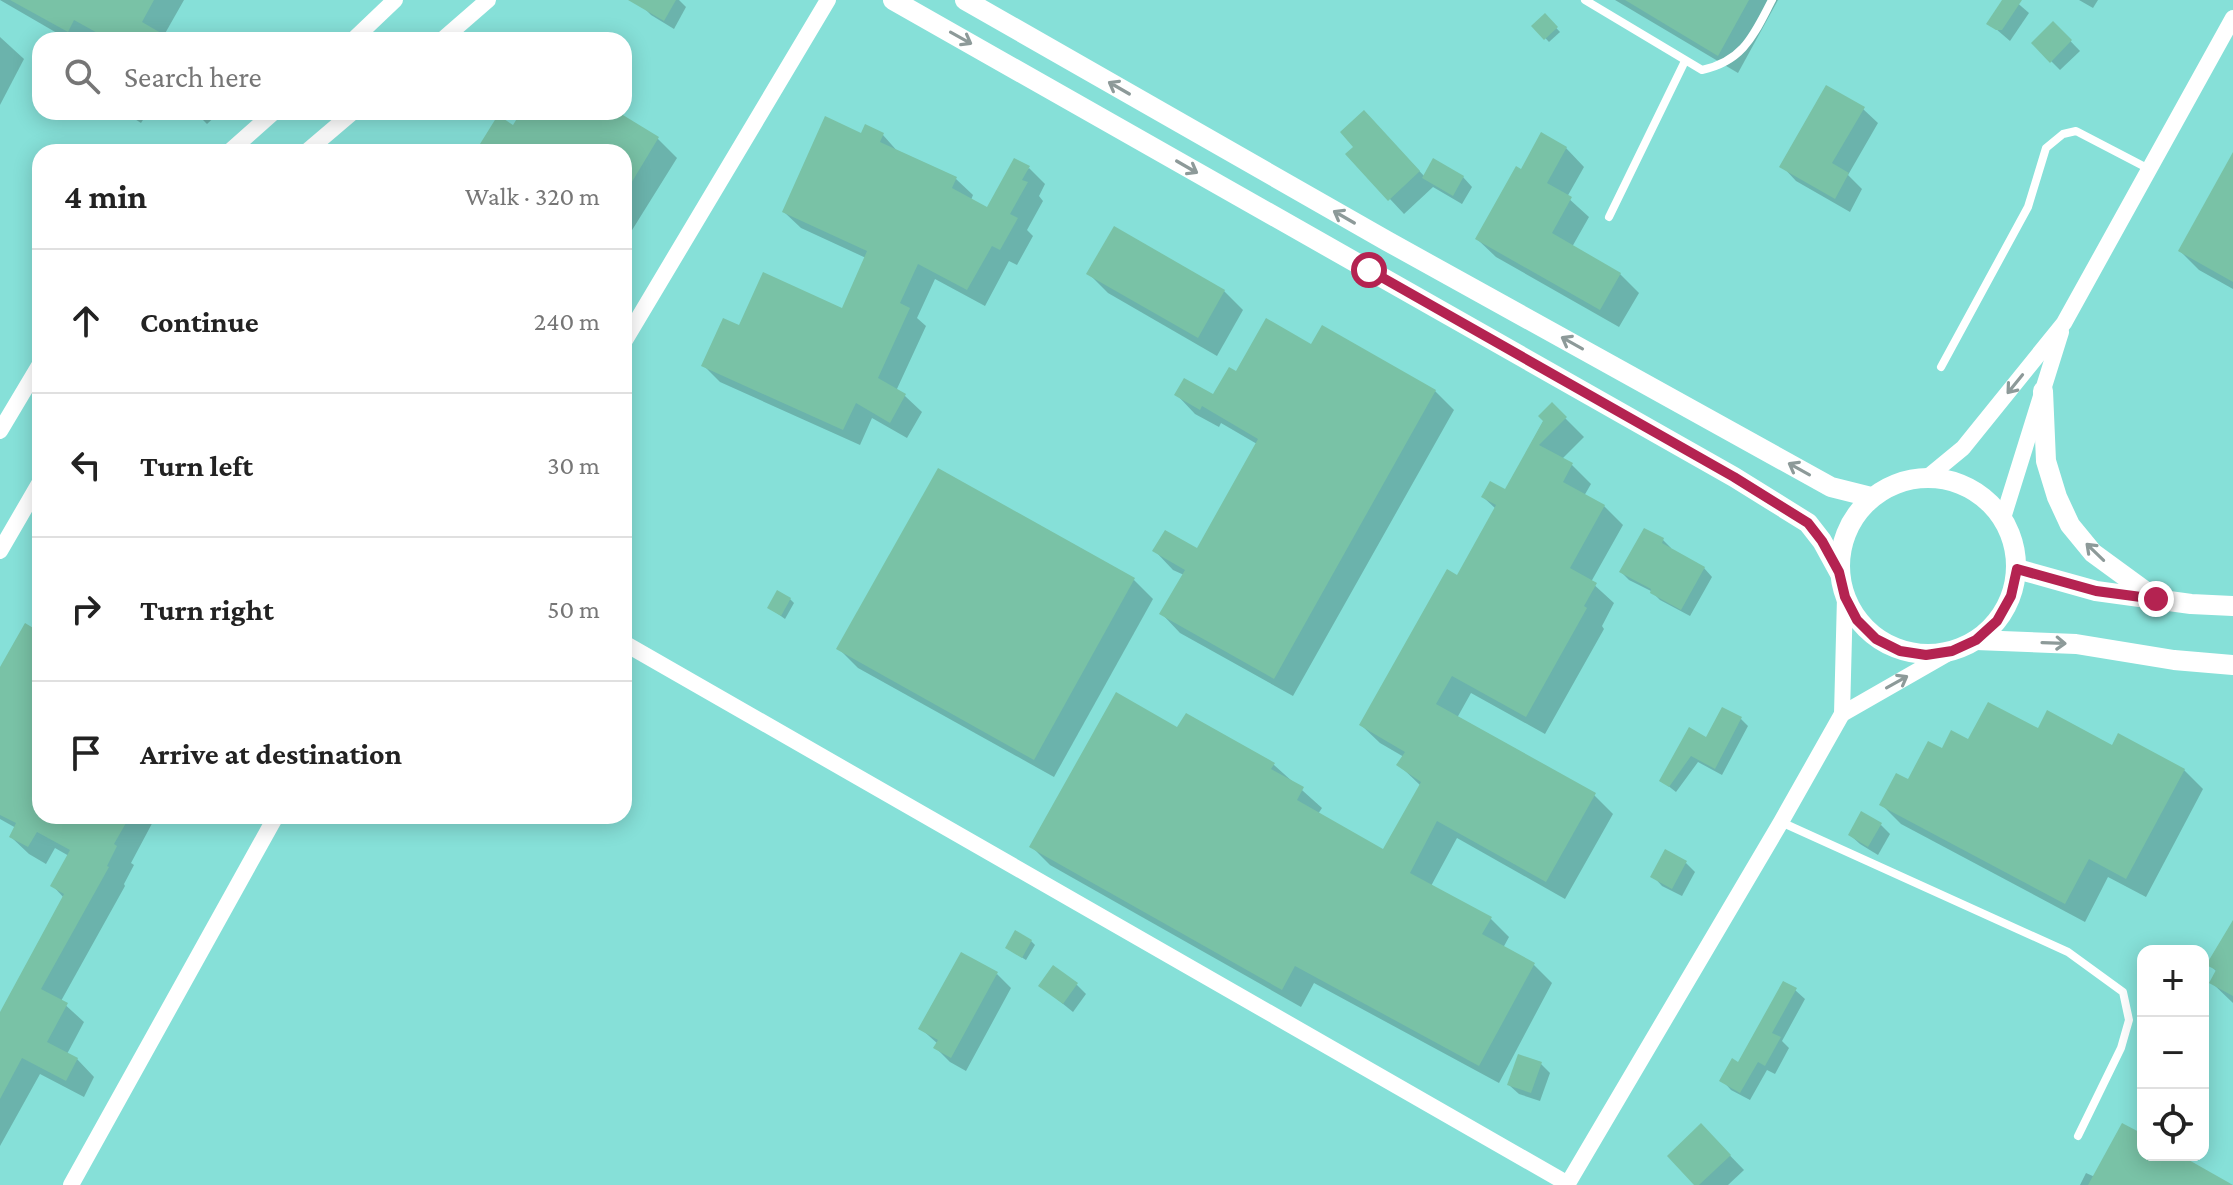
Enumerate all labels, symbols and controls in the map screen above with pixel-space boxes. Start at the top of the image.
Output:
one-way arrow [949,30,972,46]
search box [32,32,632,120]
icon: search [60,54,104,98]
text: Search here [124,60,262,93]
one-way arrow [1108,80,1131,96]
one-way arrow [1175,159,1198,175]
text: 4 min [64,178,147,215]
text: Walk · 320 m [465,182,600,211]
one-way arrow [1333,209,1357,224]
route start [1351,252,1387,288]
icon: ahead [64,299,108,343]
text: Continue [140,305,259,338]
text: 240 m [534,307,600,336]
one-way arrow [1560,335,1584,351]
one-way arrow [2006,373,2024,394]
icon: left [64,443,108,487]
text: Turn left [140,449,253,482]
text: 30 m [547,451,600,480]
one-way arrow [1788,461,1811,477]
one-way arrow [2086,543,2105,562]
route end [2138,581,2174,617]
icon: right [64,587,108,631]
text: Turn right [140,593,274,626]
text: 50 m [547,595,600,624]
one-way arrow [2040,635,2067,650]
one-way arrow [1885,674,1908,690]
icon: arrive [64,731,108,775]
text: Arrive at destination [140,737,402,770]
map controls [2137,945,2209,1161]
button: + [2137,945,2209,1017]
button: − [2137,1017,2209,1089]
button: locate [2137,1089,2209,1161]

